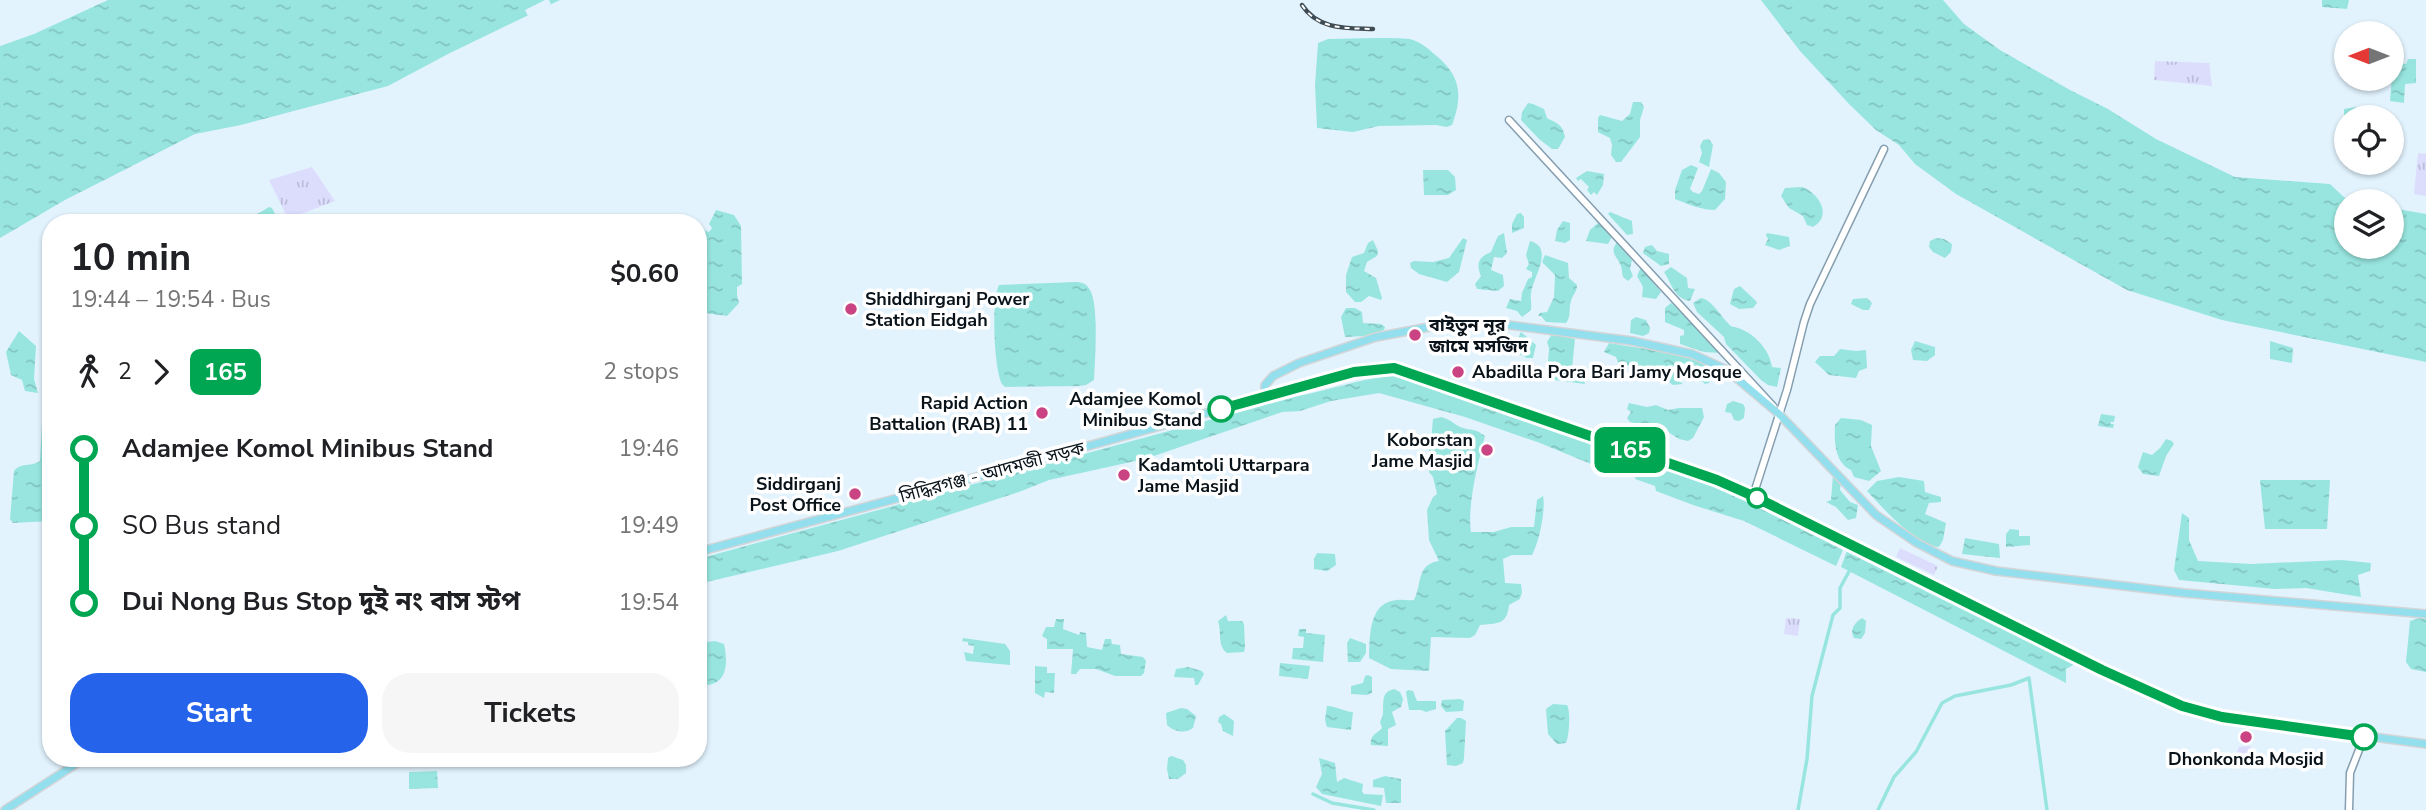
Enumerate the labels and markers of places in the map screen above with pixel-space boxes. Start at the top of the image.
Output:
place label: Shiddhirganj Power Station Eidgah [865,287,1029,332]
marker: Shiddhirganj Power Station Eidgah [843,301,859,317]
place label: বাইতুন নূর জামে মসজিদ [1428,313,1529,358]
marker: বাইতুন নূর জামে মসজিদ [1407,327,1423,343]
place label: Abadilla Pora Bari Jamy Mosque [1472,360,1742,384]
marker: Abadilla Pora Bari Jamy Mosque [1450,364,1466,380]
place label: Adamjee Komol Minibus Stand [1069,387,1202,432]
place label: Rapid Action Battalion (RAB) 11 [869,391,1028,436]
marker: Adamjee Komol Minibus Stand [1208,396,1234,422]
marker: Rapid Action Battalion (RAB) 11 [1034,405,1050,421]
place label: Koborstan Jame Masjid [1371,428,1473,473]
marker: Koborstan Jame Masjid [1479,442,1495,458]
place label: Kadamtoli Uttarpara Jame Masjid [1137,453,1310,498]
marker: Kadamtoli Uttarpara Jame Masjid [1116,467,1132,483]
place label: Siddirganj Post Office [750,472,841,517]
marker: Siddirganj Post Office [847,486,863,502]
unlabelled marker [1747,488,1767,508]
unlabelled marker [2351,724,2377,750]
marker: Dhonkonda Mosjid [2238,729,2254,745]
place label: Dhonkonda Mosjid [2168,747,2324,771]

